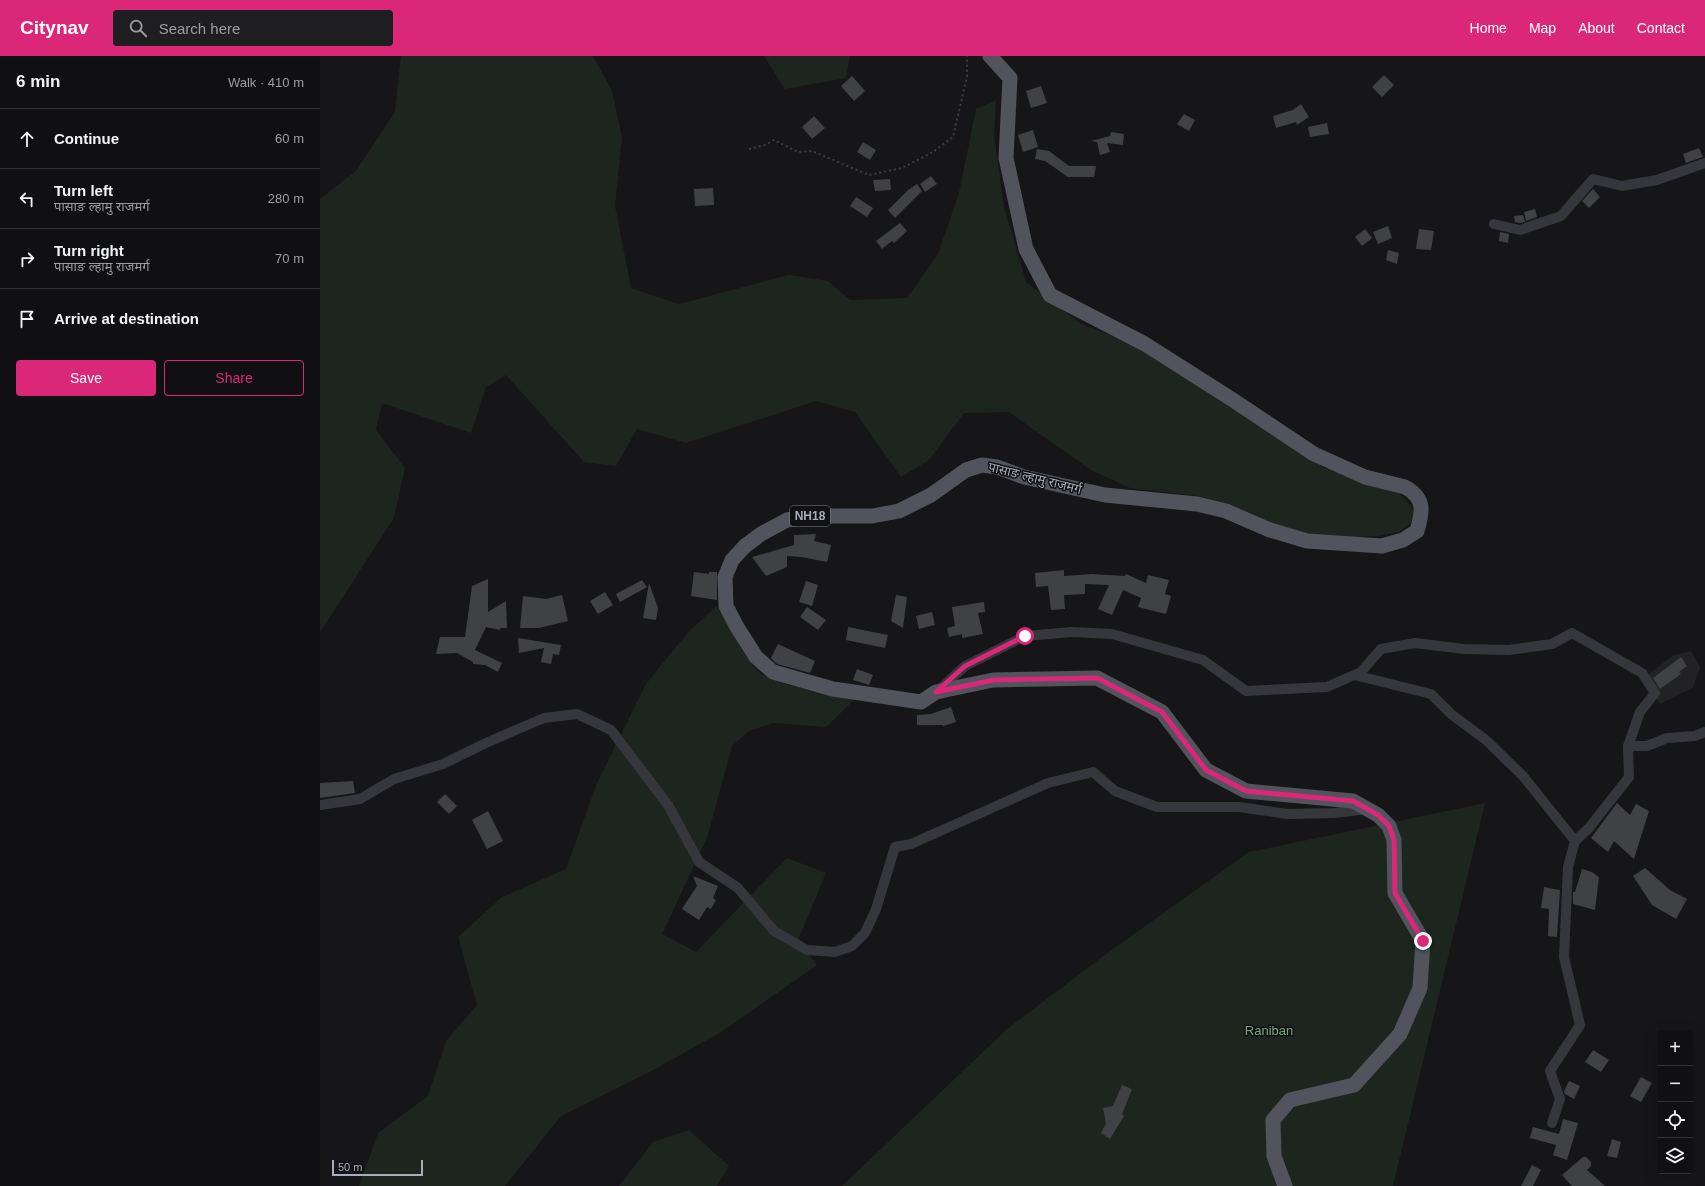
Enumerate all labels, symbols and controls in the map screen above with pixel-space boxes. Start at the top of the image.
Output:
search box [113,10,393,46]
text: Citynav [20,17,89,38]
icon: search [127,17,149,39]
text: Search here [159,20,240,37]
text: Home [1470,20,1507,36]
text: Map [1529,20,1556,36]
text: About [1578,20,1615,36]
text: Contact [1637,20,1685,36]
text: 6 min [16,72,60,91]
text: Walk · 410 m [228,75,304,90]
icon: ahead [16,128,38,150]
text: Continue [54,130,119,147]
text: 60 m [275,131,304,146]
text: Turn left [54,182,113,199]
icon: left [16,188,38,210]
text: 280 m [268,191,304,206]
text: पासाङ ल्हामु राजमर्ग [54,199,149,214]
text: Turn right [54,242,124,259]
icon: right [16,248,38,270]
text: 70 m [275,251,304,266]
text: पासाङ ल्हामु राजमर्ग [54,259,149,274]
icon: arrive [16,308,38,330]
text: Arrive at destination [54,310,199,327]
button: Save [16,360,156,396]
button: Share [164,360,304,396]
street label: पासाङ ल्हामु राजमर्ग [987,459,1084,498]
road number: NH18 [790,506,830,526]
route start [1016,627,1034,645]
route end [1414,932,1432,950]
park label: Raniban [1245,1023,1293,1038]
map controls [1657,1030,1693,1174]
button: + [1657,1030,1693,1066]
button: − [1657,1066,1693,1102]
button: locate [1657,1102,1693,1138]
button: layers [1657,1138,1693,1174]
scale bar [332,1158,423,1177]
text: 50 m [338,1161,362,1173]

